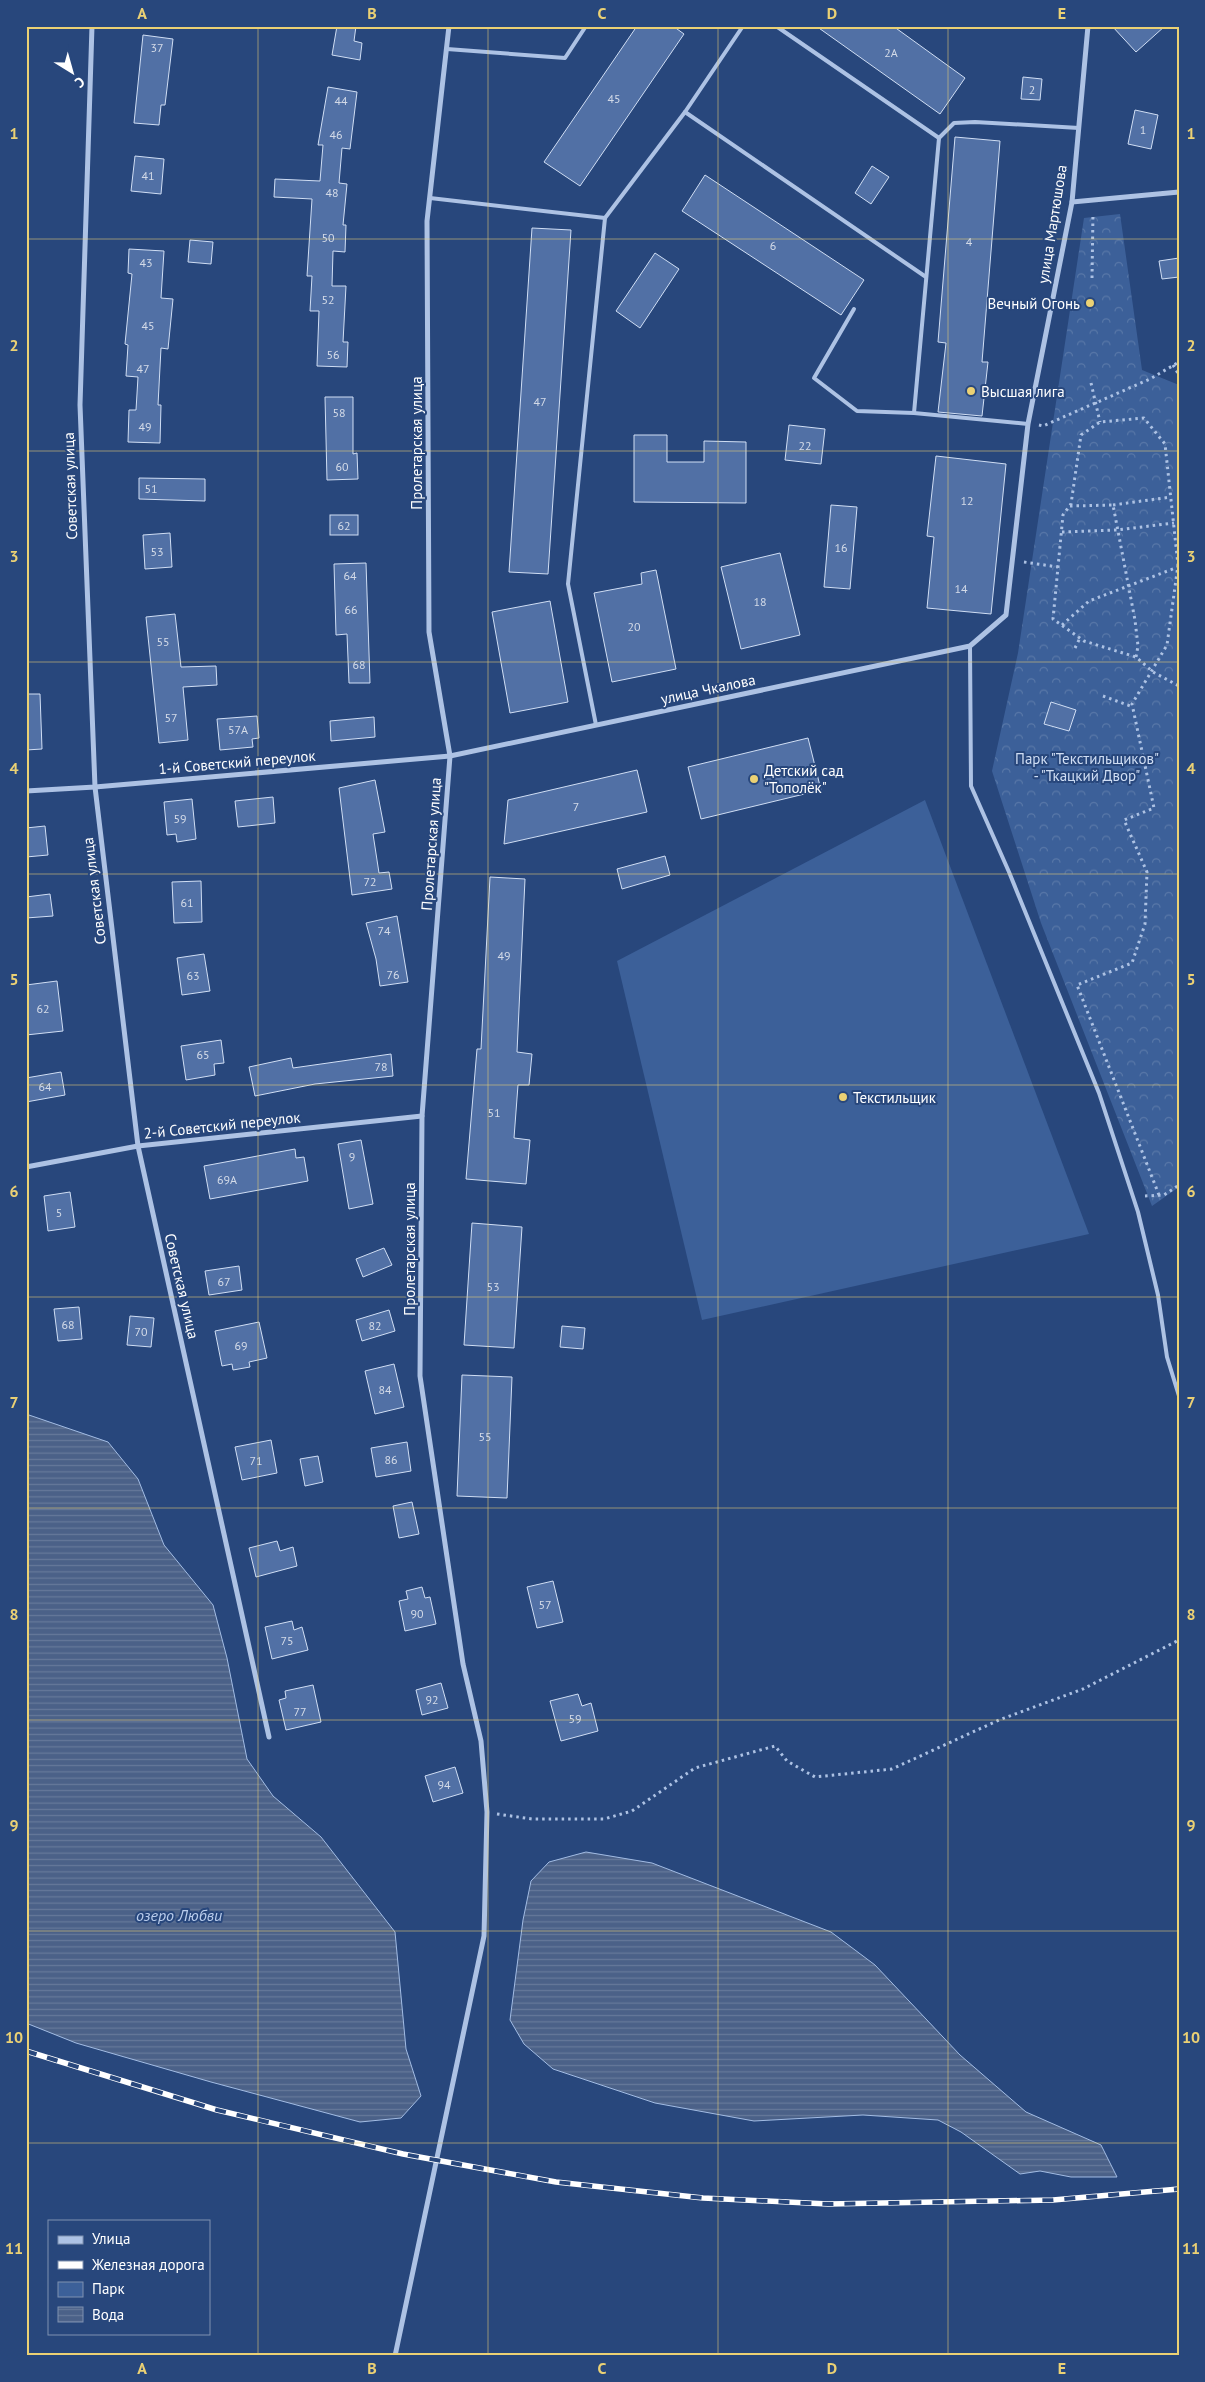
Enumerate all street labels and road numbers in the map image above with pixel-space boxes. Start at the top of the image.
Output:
street label: улица Мартюшова [1033,163,1071,285]
street label: Пролетарская улица [407,376,426,510]
street label: Советская улица [59,432,81,540]
street label: улица Чкалова [659,670,757,708]
street label: 1-й Советский переулок [158,746,317,778]
street label: Пролетарская улица [417,777,445,911]
street label: Советская улица [78,836,110,946]
street label: 2-й Советский переулок [143,1107,302,1143]
street label: Пролетарская улица [400,1182,419,1316]
street label: Советская улица [161,1231,203,1341]

